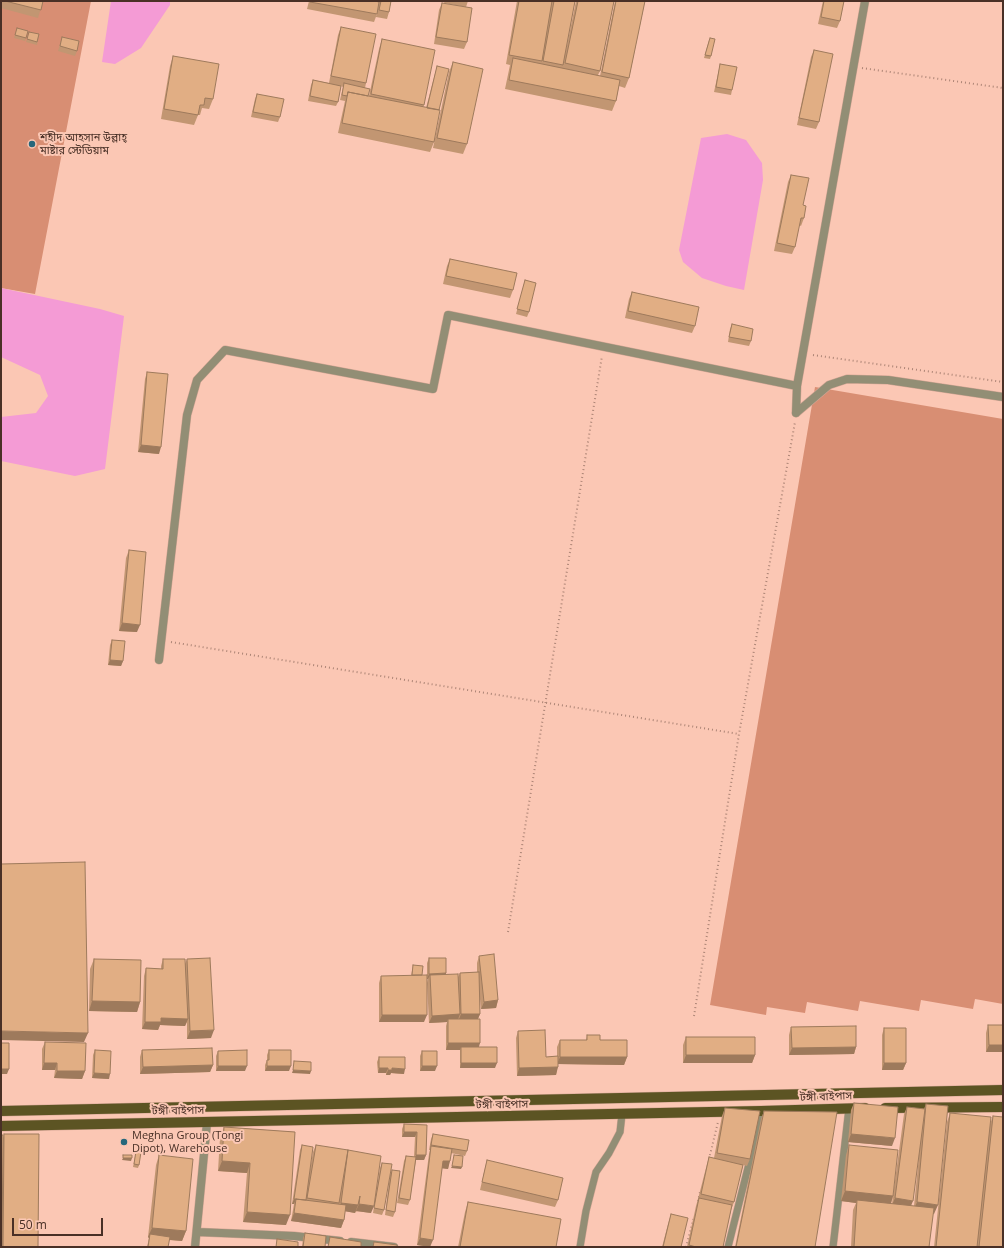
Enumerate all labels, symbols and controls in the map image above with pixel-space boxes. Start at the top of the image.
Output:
place label: শহীদ আহসান উল্লাহ্‌ মাষ্টার স্টেডিয়াম [40,131,127,157]
marker: শহীদ আহসান উল্লাহ্‌ মাষ্টার স্টেডিয়াম [27,139,37,149]
street label: টঙ্গী বাইপাস [800,1089,852,1105]
street label: টঙ্গী বাইপাস [476,1098,528,1112]
street label: টঙ্গী বাইপাস [152,1104,204,1118]
place label: Meghna Group (Tongi Dipot), Warehouse [132,1129,243,1155]
marker: Meghna Group (Tongi Dipot), Warehouse [119,1137,129,1147]
scale bar [14,1210,105,1236]
text: 50 m [19,1216,47,1233]

